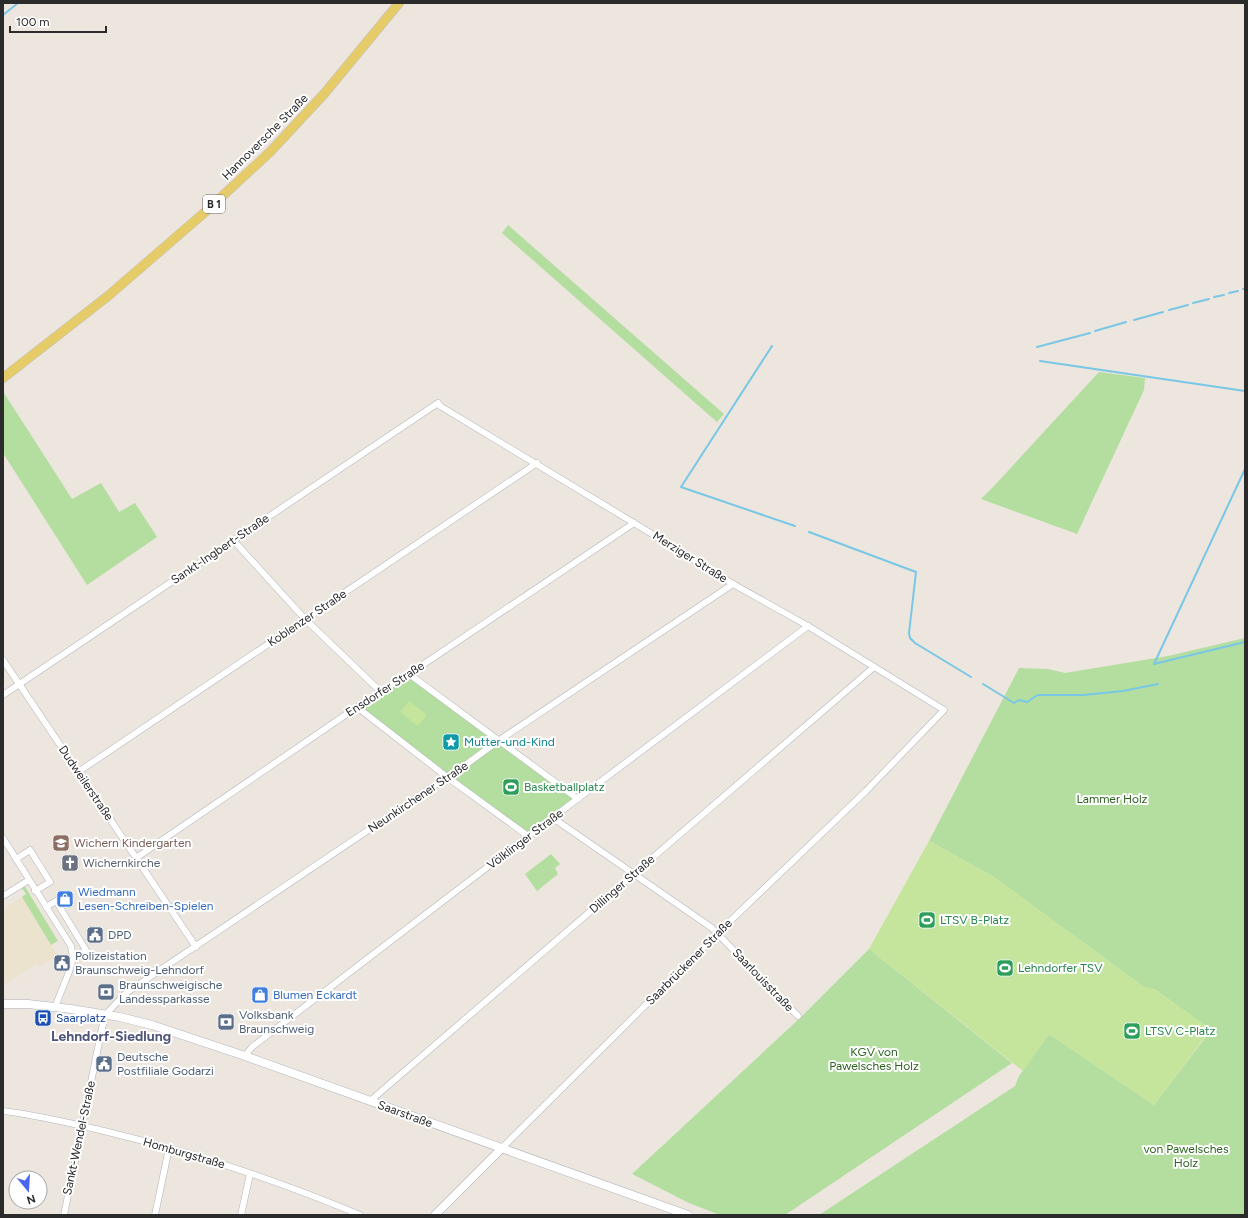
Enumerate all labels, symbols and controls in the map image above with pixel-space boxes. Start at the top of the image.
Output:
scale bar [10,8,106,34]
text: 100 m [16,15,50,29]
street label: Hannoversche Straße [219,91,311,183]
road number: B 1 [203,195,225,213]
street label: Sankt-Ingbert-Straße [168,511,272,587]
street label: Merziger Straße [650,528,730,586]
street label: Koblenzer Straße [265,586,349,650]
street label: Ensdorfer Straße [343,658,427,720]
place icon: Mutter-und-Kind [441,732,461,752]
place label: Mutter-und-Kind [464,735,555,749]
street label: Dudweilerstraße [56,743,117,824]
street label: Neunkirchener Straße [365,758,471,836]
sports icon: Basketballplatz [501,777,521,797]
place label: Basketballplatz [524,780,605,794]
park label: Lammer Holz [1077,792,1148,806]
street label: Völklinger Straße [484,806,566,872]
school or university icon: Wichern Kindergarten [51,833,71,853]
place label: Wichern Kindergarten [74,836,191,850]
street label: Dillinger Straße [587,852,658,916]
church icon: Wichernkirche [60,853,80,873]
place label: Wichernkirche [83,856,161,870]
place label: Wiedmann Lesen-Schreiben-Spielen [78,885,214,913]
shop icon: Wiedmann Lesen-Schreiben-Spielen [55,889,75,909]
sports icon: LTSV B-Platz [917,910,937,930]
place label: LTSV B-Platz [940,913,1009,927]
street label: Saarbrückener Straße [643,916,735,1008]
public building icon: DPD [85,925,105,945]
place label: DPD [108,928,131,942]
street label: Saarlouisstraße [729,946,797,1015]
place label: Polizeistation Braunschweig-Lehndorf [75,949,204,977]
public building icon: Polizeistation Braunschweig-Lehndorf [52,953,72,973]
sports icon: Lehndorfer TSV [995,958,1015,978]
place label: Lehndorfer TSV [1018,961,1103,975]
place label: Braunschweigische Landessparkasse [119,978,223,1006]
bank icon: Braunschweigische Landessparkasse [96,982,116,1002]
shop icon: Blumen Eckardt [250,985,270,1005]
place label: Blumen Eckardt [273,988,358,1002]
bus stop icon: Saarplatz [33,1008,53,1028]
place label: Volksbank Braunschweig [239,1008,314,1036]
place label: Saarplatz [56,1011,106,1025]
bank icon: Volksbank Braunschweig [216,1012,236,1032]
sports icon: LTSV C-Platz [1122,1021,1142,1041]
place label: LTSV C-Platz [1145,1024,1216,1038]
district label: Lehndorf-Siedlung [51,1028,171,1045]
park label: KGV von Pawelsches Holz [829,1045,919,1073]
place label: Deutsche Postfiliale Godarzi [117,1050,214,1078]
public building icon: Deutsche Postfiliale Godarzi [94,1054,114,1074]
street label: Sankt-Wendel-Straße [60,1079,98,1196]
street label: Saarstraße [376,1098,435,1131]
street label: Homburgstraße [141,1135,227,1172]
park label: von Pawelsches Holz [1144,1142,1229,1170]
north arrow [8,1170,48,1210]
text: N [25,1192,37,1207]

